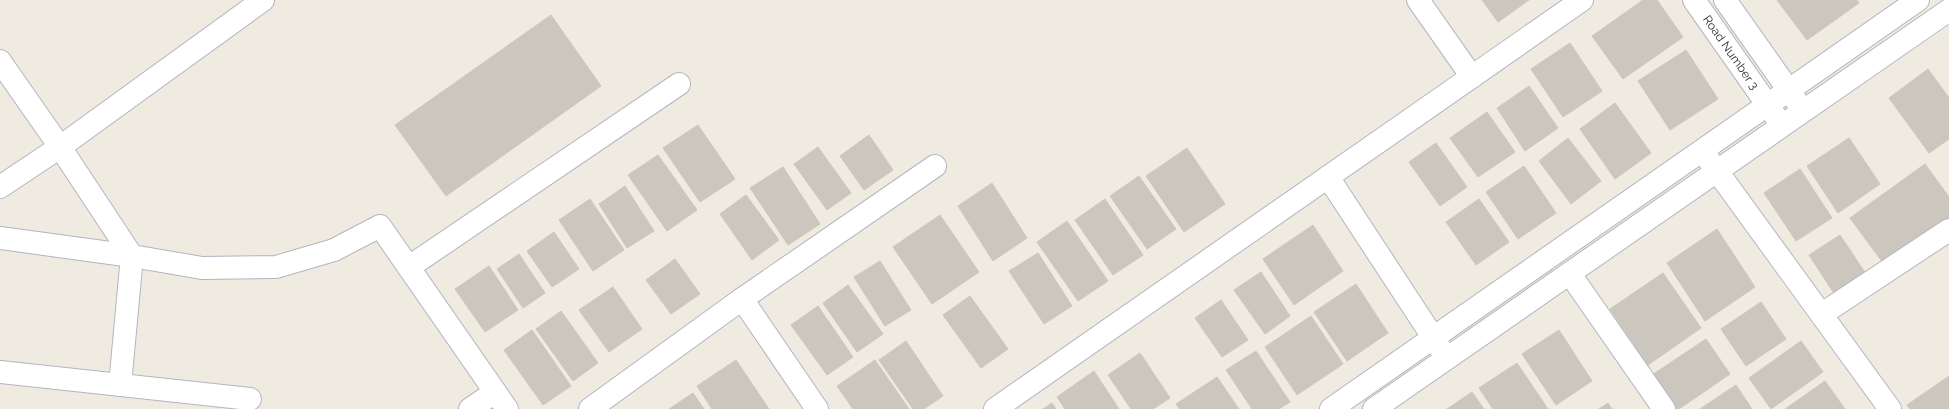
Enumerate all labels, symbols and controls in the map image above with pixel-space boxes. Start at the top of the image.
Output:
street label: Road Number 3 [1700,13,1761,92]

